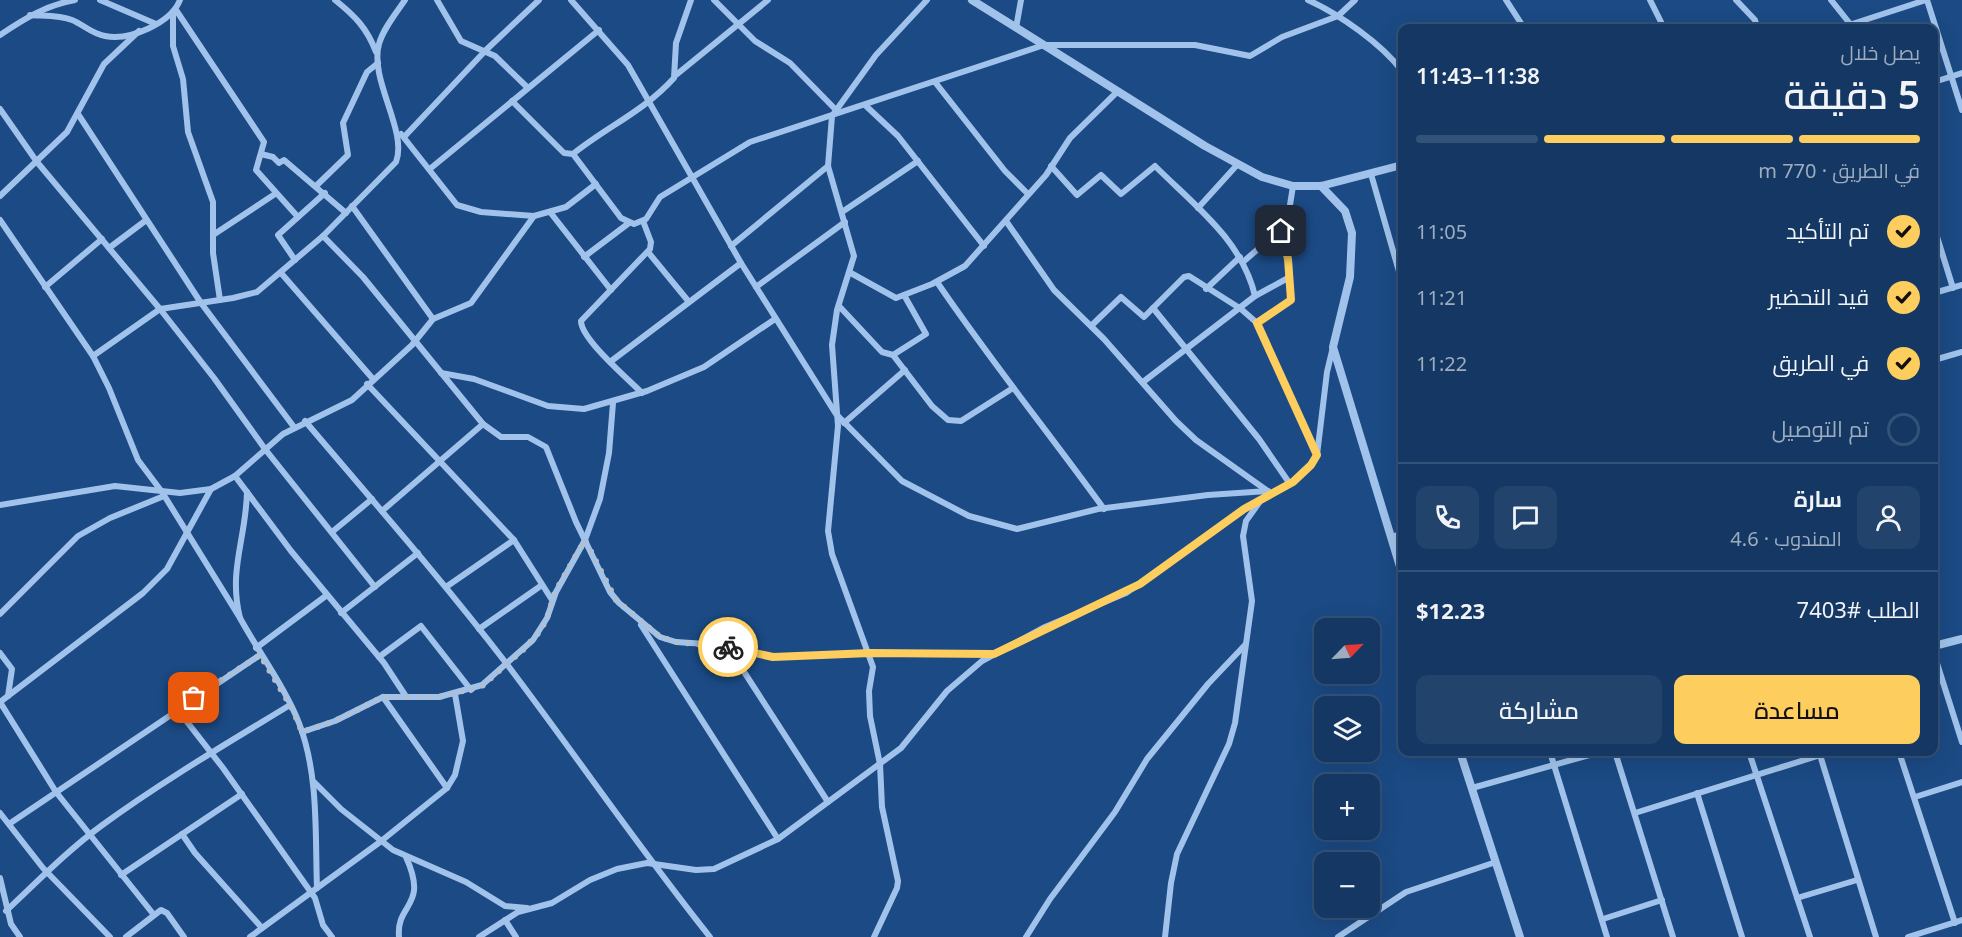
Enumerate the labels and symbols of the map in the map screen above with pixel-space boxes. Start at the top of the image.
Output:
pin [1255,205,1306,256]
courier [698,617,758,677]
north arrow [1314,618,1380,684]
pin [168,672,219,723]

